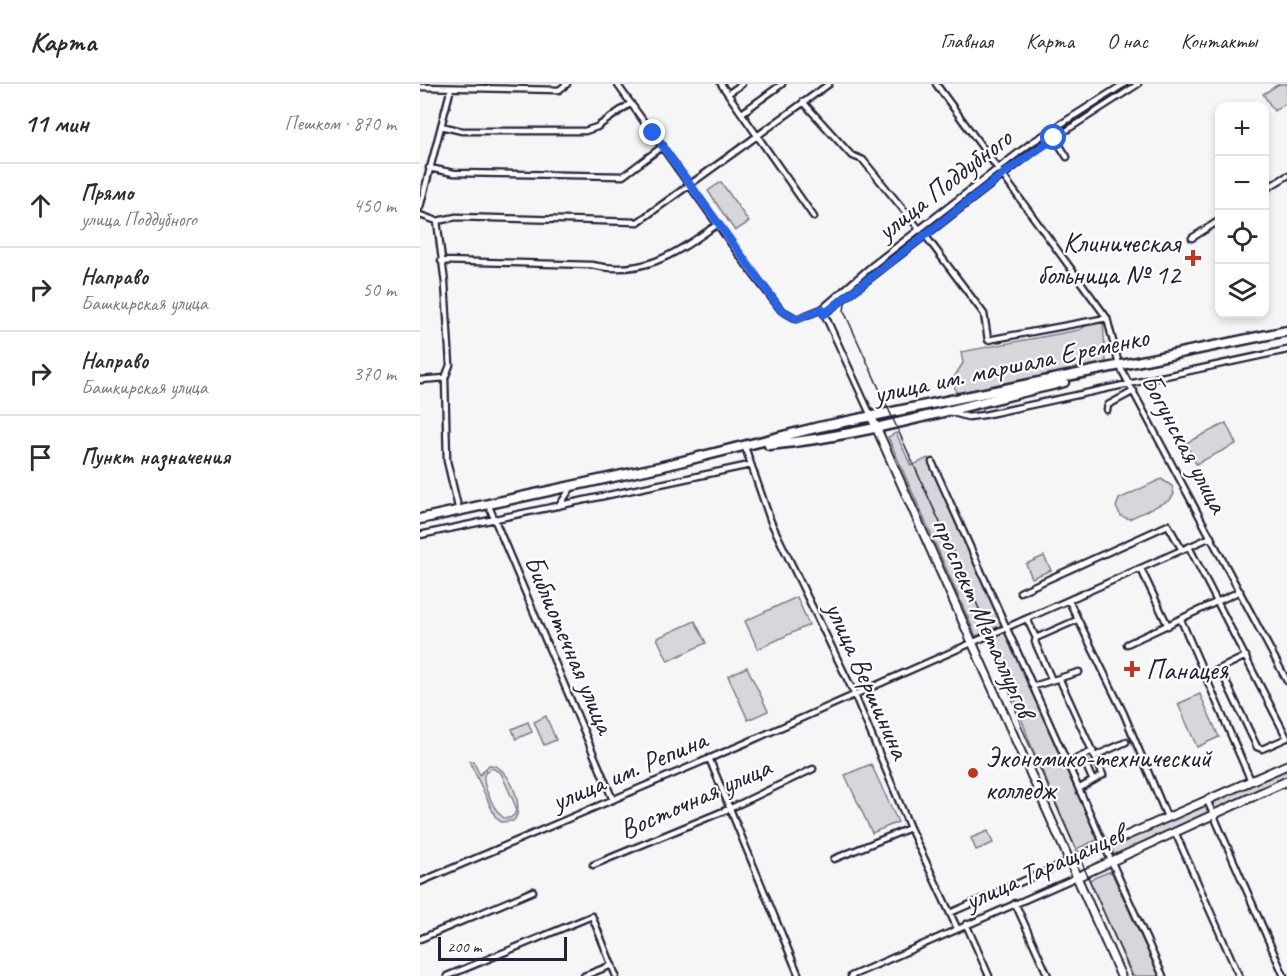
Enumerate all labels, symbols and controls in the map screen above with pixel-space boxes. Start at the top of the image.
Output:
text: Карта [30,24,97,59]
text: Главная [940,28,993,54]
text: Карта [1026,28,1074,54]
text: О нас [1107,28,1148,54]
text: Контакты [1181,28,1257,54]
map controls [1215,102,1269,318]
button: + [1215,102,1269,156]
text: 11 мин [24,107,89,140]
text: Пешком · 870 m [284,111,396,136]
route end [639,119,665,145]
street label: улица Поддубного [868,119,1020,249]
route start [1040,124,1066,150]
button: − [1215,156,1269,210]
text: Прямо [81,179,133,207]
icon: ahead [24,189,57,222]
text: 450 m [353,193,396,218]
text: улица Поддубного [81,207,197,232]
button: locate [1215,210,1269,264]
place label: Клиническая больница № 12 [1037,225,1182,292]
marker: Клиническая больница № 12 [1184,249,1202,267]
text: Направо [81,263,148,291]
button: layers [1215,264,1269,318]
icon: right [24,273,57,306]
text: 50 m [362,277,396,302]
text: Башкирская улица [81,291,208,316]
street label: улица им. маршала Еременко [868,318,1154,412]
text: Направо [81,347,148,375]
icon: right [24,357,57,390]
text: 370 m [353,361,396,386]
street label: Богунская улица [1134,367,1237,520]
text: Башкирская улица [81,375,208,400]
icon: arrive [24,441,57,474]
text: Пункт назначения [81,443,230,471]
street label: проспект Металлургов [924,512,1046,727]
street label: Библиотечная улица [517,549,624,741]
street label: улица Вершинина [817,594,919,766]
place label: Панацея [1146,652,1229,687]
marker: Панацея [1123,660,1141,678]
street label: улица им. Репина [544,721,714,819]
place label: Экономико-технический колледж [985,740,1212,807]
street label: Восточная улица [614,748,778,847]
marker: Экономико-технический колледж [966,766,980,780]
street label: улица Таращанцев [957,814,1135,919]
scale bar [438,934,567,962]
text: 200 m [447,937,481,957]

